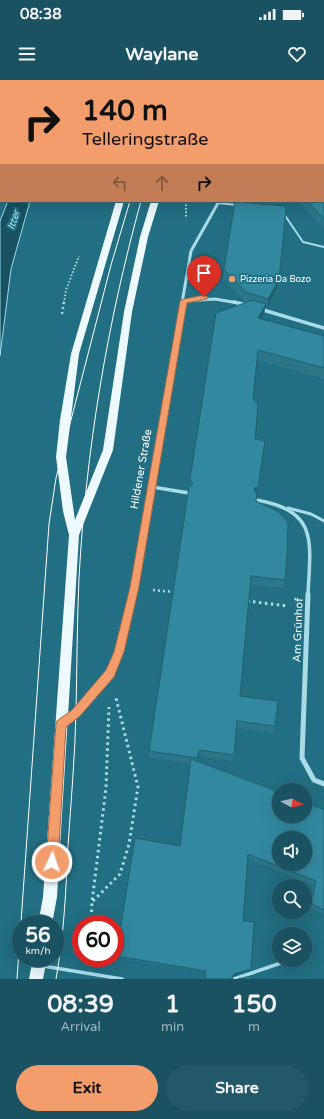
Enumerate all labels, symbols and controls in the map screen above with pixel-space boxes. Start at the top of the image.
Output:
text: 08:38 [20,5,62,23]
icon: menu [16,43,38,65]
text: Waylane [126,43,198,65]
icon: heart [286,43,308,65]
text: 140 m [82,94,168,128]
icon: right [16,96,68,148]
text: Telleringstraße [82,128,208,150]
icon: left [109,172,131,194]
icon: ahead [151,172,173,194]
icon: right [193,172,215,194]
water label: Itter [5,208,23,231]
pin [187,256,221,297]
icon: arrive [193,262,215,284]
marker: Pizzeria Da Bozo [227,274,237,284]
place label: Pizzeria Da Bozo [240,274,312,285]
street label: Hildener Straße [128,428,154,510]
street label: Am Grünhof [290,597,306,662]
north arrow [272,783,312,823]
map controls [272,783,312,967]
button: sound [272,831,312,871]
position arrow [31,841,73,883]
button: search [272,879,312,919]
speed limit sign: 60 [72,915,124,967]
text: 56 [25,924,51,948]
button: layers [272,927,312,967]
text: km/h [25,945,51,957]
text: 08:39 [47,990,114,1019]
text: 1 [165,990,180,1019]
text: 150 [231,990,277,1019]
text: Arrival [60,1019,101,1035]
text: min [161,1019,184,1035]
text: m [248,1019,260,1035]
button: Exit [16,1065,158,1111]
button: Share [166,1065,308,1111]

